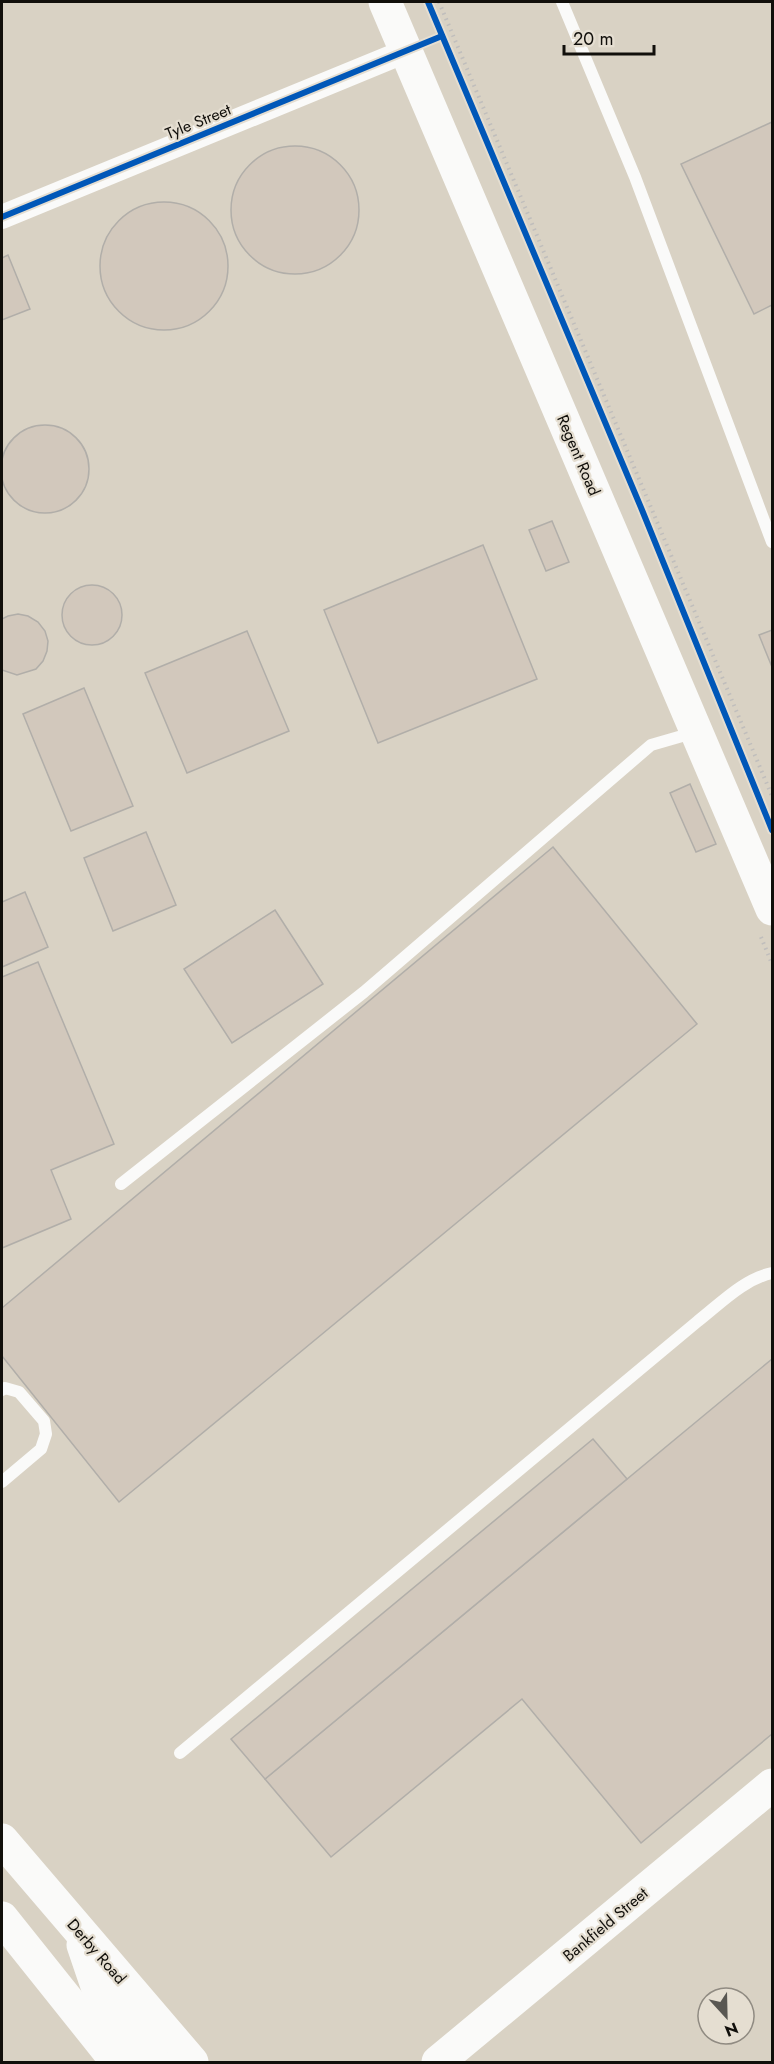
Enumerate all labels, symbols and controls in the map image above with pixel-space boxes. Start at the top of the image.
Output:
scale bar [564,18,654,56]
text: 20 m [573,26,613,52]
street label: Tyle Street [162,98,235,145]
street label: Regent Road [551,411,606,499]
street label: Bankfield Street [558,1882,653,1967]
street label: Derby Road [62,1914,131,1989]
north arrow [696,1986,756,2046]
text: N [721,2016,742,2042]

